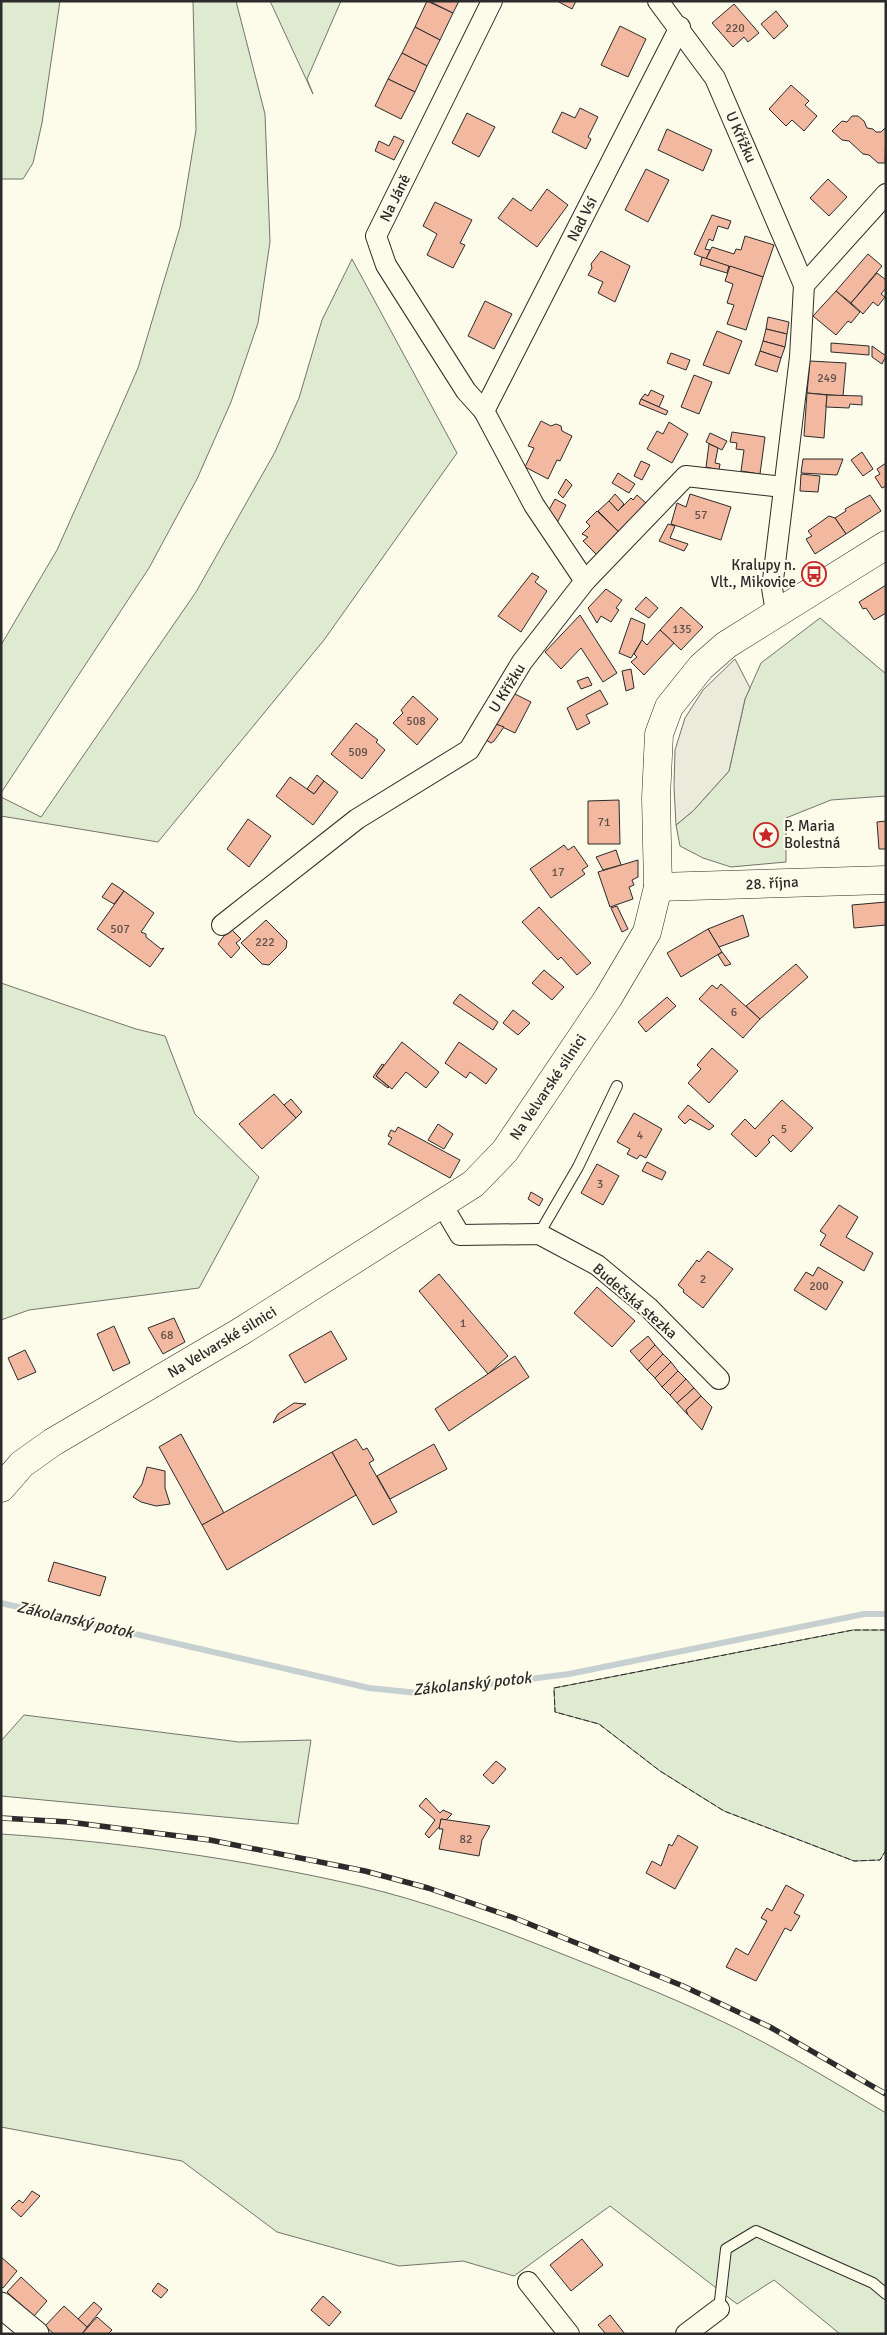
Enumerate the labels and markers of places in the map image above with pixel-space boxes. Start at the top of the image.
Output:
place label: Kralupy n. Vlt., Mikovice [710,556,796,591]
bus stop icon: Kralupy n. Vlt., Mikovice [801,561,827,587]
place label: P. Maria Bolestná [784,817,840,852]
place icon: P. Maria Bolestná [753,822,779,848]

